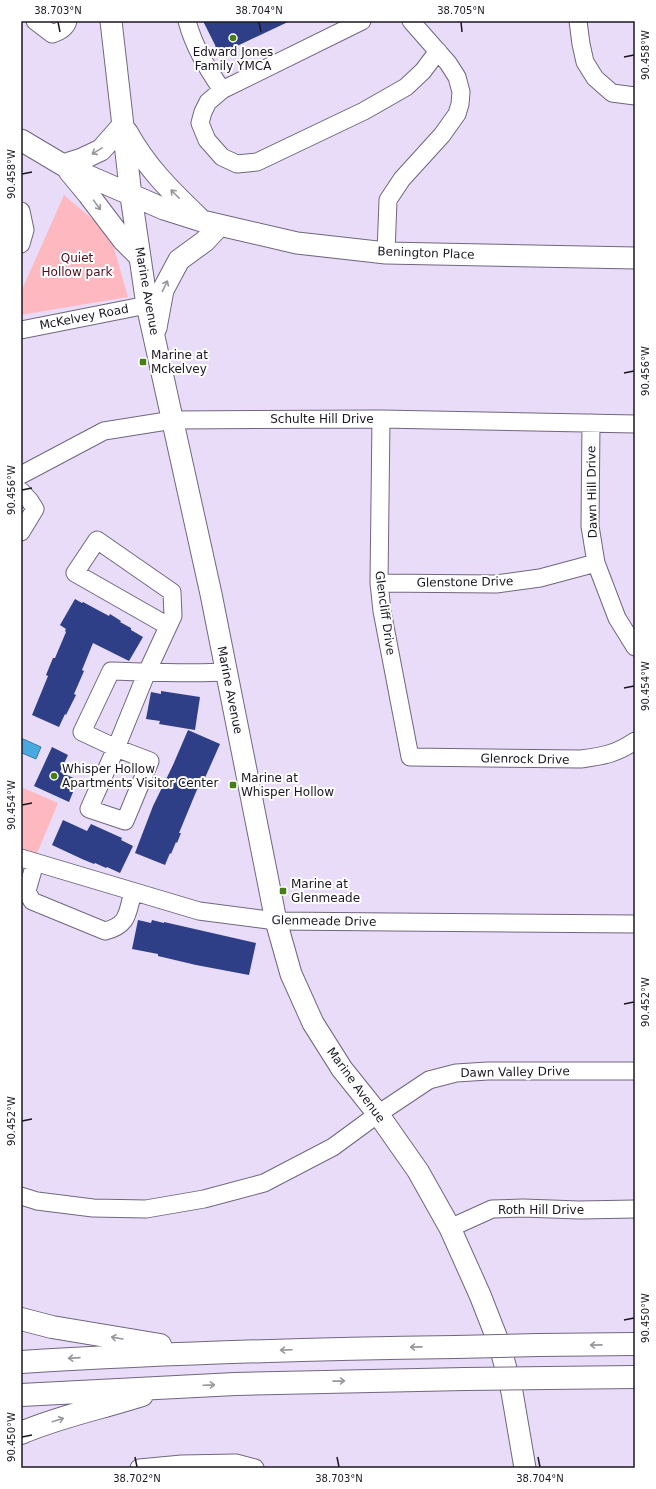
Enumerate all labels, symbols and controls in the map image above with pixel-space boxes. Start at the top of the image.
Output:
text: 38.703°N [34,5,82,16]
text: 38.704°N [235,5,283,16]
text: 38.705°N [437,5,485,16]
text: 90.458°W [640,30,651,80]
marker: Edward Jones Family YMCA [228,33,238,43]
place label: Edward Jones Family YMCA [193,45,273,73]
one-way arrow [92,147,103,155]
text: 90.458°W [6,149,17,199]
one-way arrow [170,189,180,199]
one-way arrow [93,200,101,211]
street label: Benington Place [377,244,475,262]
street label: Marine Avenue [132,246,162,336]
park label: Quiet Hollow park [42,251,112,279]
one-way arrow [162,280,169,292]
street label: McKelvey Road [38,301,130,333]
text: 90.456°W [640,346,651,396]
place label: Marine at Mckelvey [151,348,208,376]
marker: Marine at Mckelvey [138,357,148,367]
street label: Schulte Hill Drive [270,412,374,426]
street label: Dawn Hill Drive [584,446,600,538]
text: 90.456°W [6,465,17,515]
street label: Glencliff Drive [372,570,398,656]
street label: Glenstone Drive [417,574,513,590]
street label: Marine Avenue [215,645,245,735]
text: 90.454°W [640,661,651,711]
street label: Glenrock Drive [480,751,570,767]
place label: Whisper Hollow Apartments Visitor Center [62,762,218,790]
marker: Whisper Hollow Apartments Visitor Center [49,771,59,781]
place label: Marine at Whisper Hollow [241,771,334,799]
text: 90.454°W [6,780,17,830]
marker: Marine at Whisper Hollow [228,780,238,790]
place label: Marine at Glenmeade [291,877,360,905]
marker: Marine at Glenmeade [278,886,288,896]
street label: Glenmeade Drive [271,913,377,929]
text: 90.452°W [640,977,651,1027]
street label: Marine Avenue [324,1045,388,1125]
street label: Dawn Valley Drive [460,1064,570,1080]
text: 90.452°W [6,1096,17,1146]
street label: Roth Hill Drive [498,1203,584,1217]
text: 90.450°W [640,1293,651,1343]
one-way arrow [111,1333,124,1341]
one-way arrow [590,1341,603,1349]
one-way arrow [410,1344,423,1351]
one-way arrow [280,1346,293,1353]
one-way arrow [68,1355,81,1362]
one-way arrow [332,1377,345,1385]
one-way arrow [202,1381,215,1389]
text: 90.450°W [6,1412,17,1462]
one-way arrow [51,1416,64,1423]
text: 38.702°N [113,1473,161,1484]
text: 38.703°N [315,1473,363,1484]
text: 38.704°N [516,1473,564,1484]

